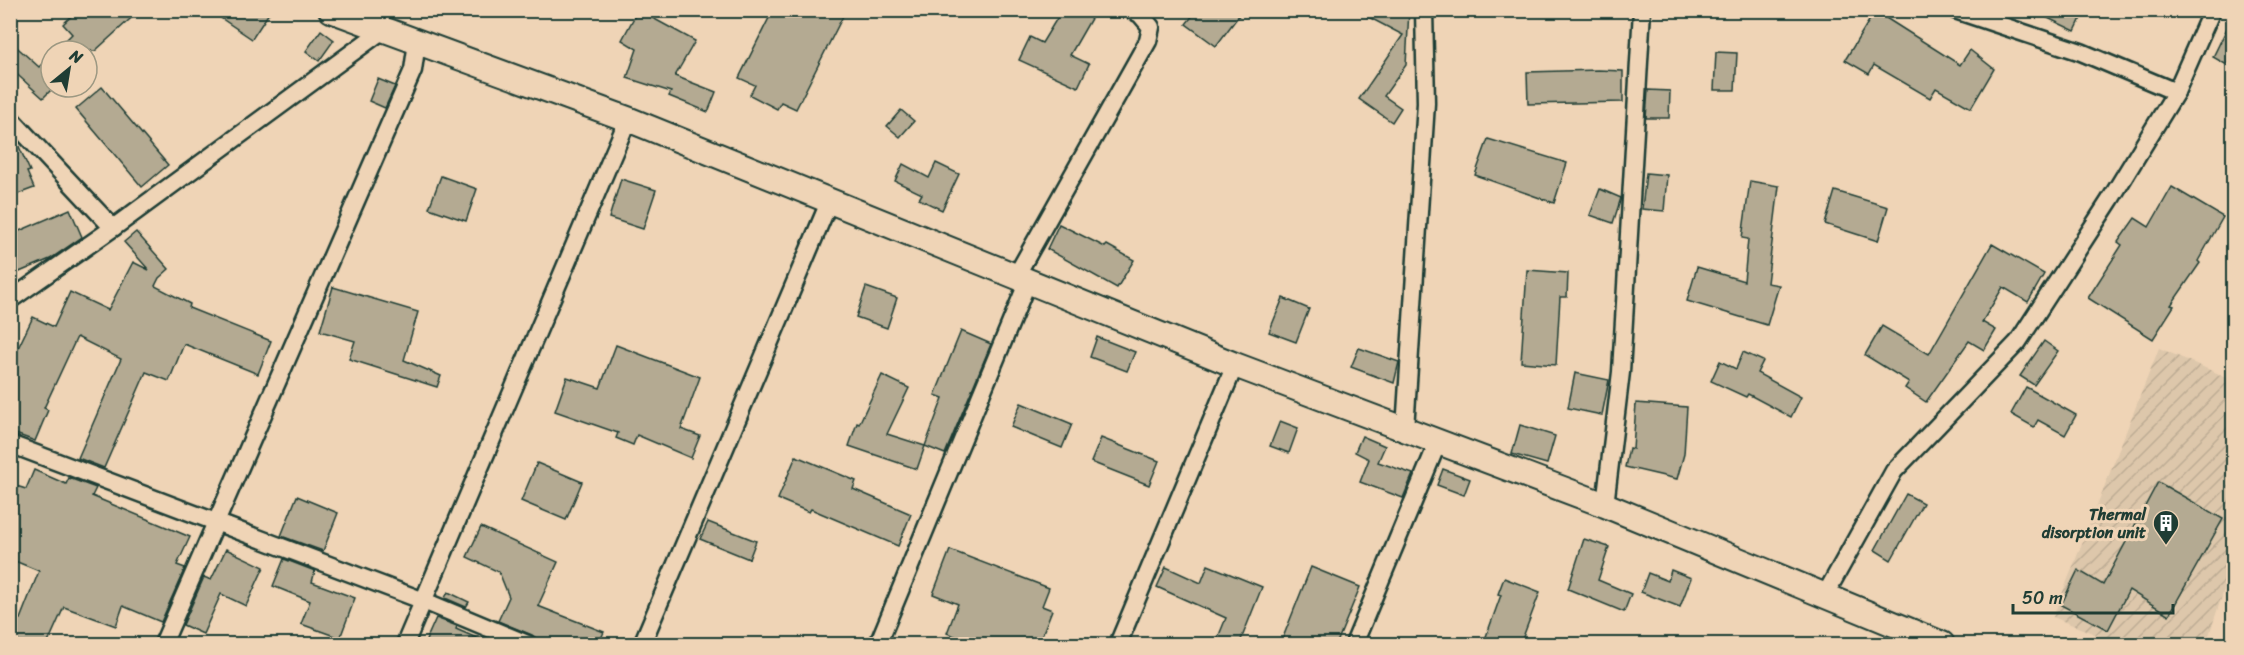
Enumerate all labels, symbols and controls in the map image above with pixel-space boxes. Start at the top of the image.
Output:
north arrow [39,39,99,99]
text: N [63,41,89,72]
place label: Thermal disorption unit [2042,500,2147,547]
building icon: Thermal disorption unit [2151,508,2181,546]
scale bar [2013,577,2174,615]
text: 50 m [2022,582,2063,614]

